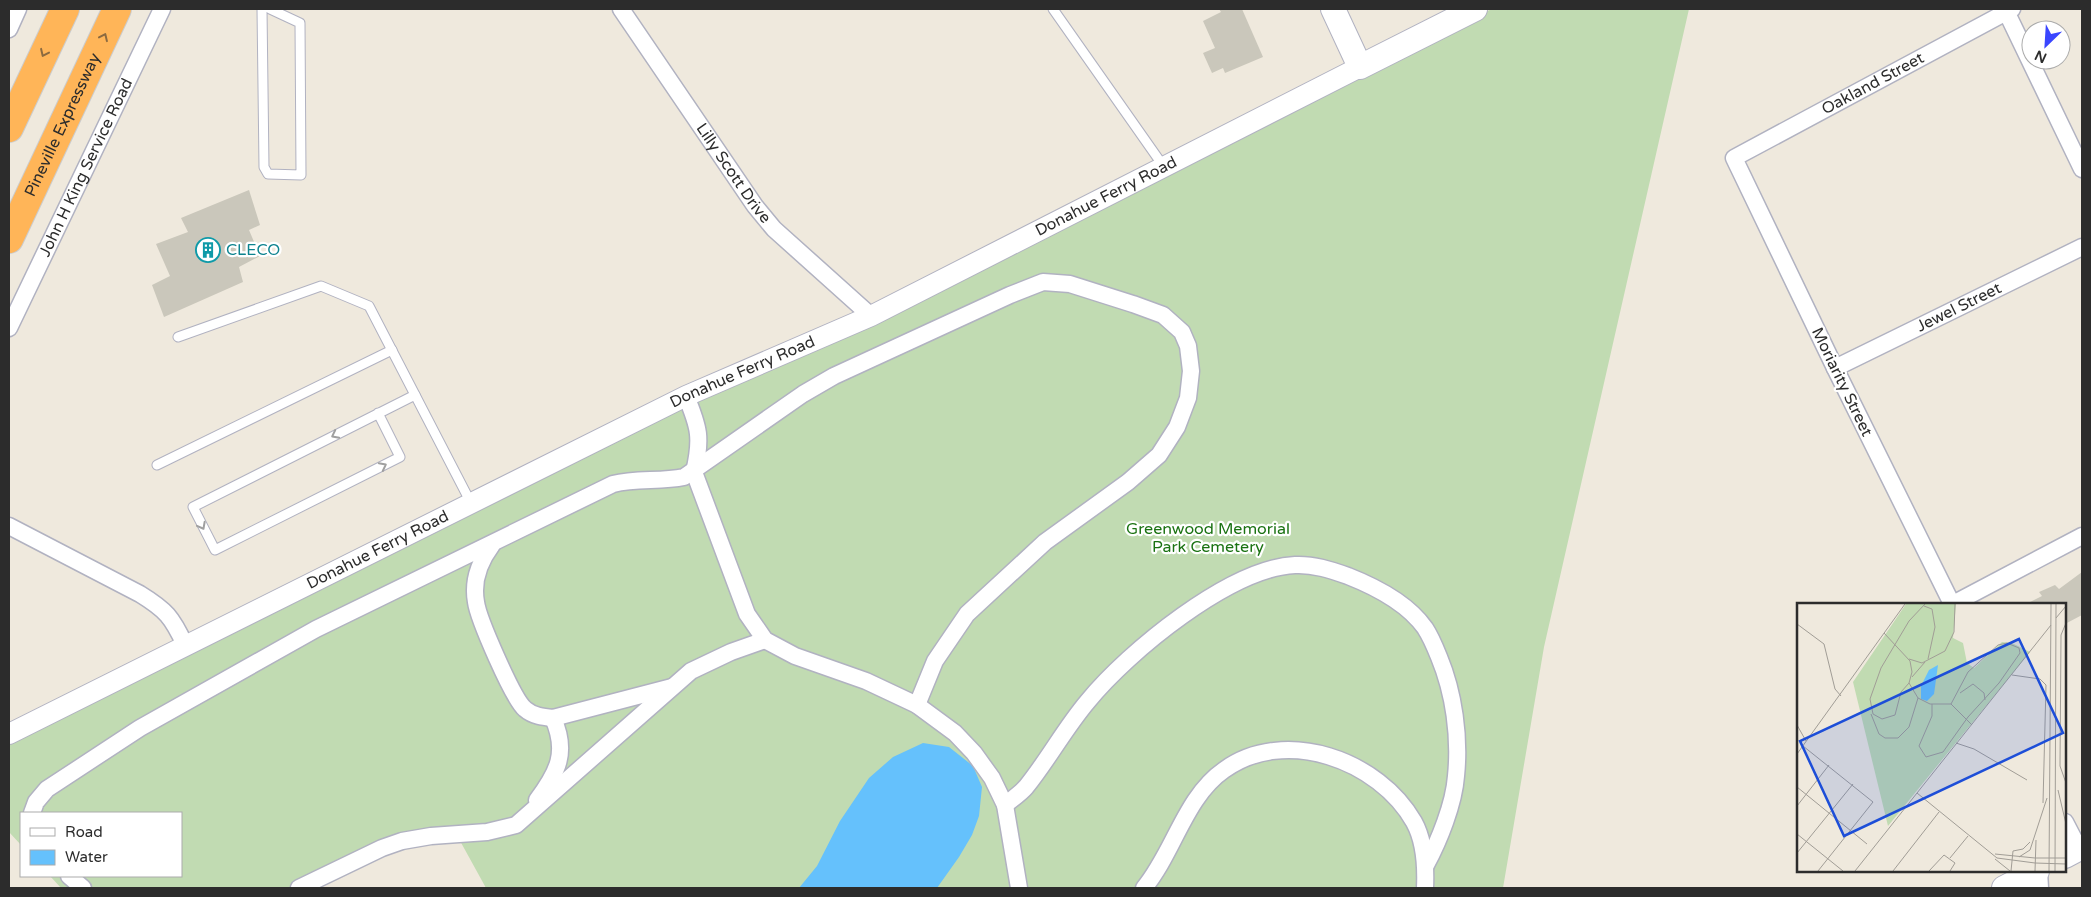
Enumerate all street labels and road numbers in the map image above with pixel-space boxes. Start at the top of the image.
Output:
street label: Oakland Street [1818,48,1928,119]
street label: Pineville Expressway [20,50,105,200]
street label: John H King Service Road [35,75,137,260]
street label: Lilly Scott Drive [692,119,775,228]
street label: Donahue Ferry Road [1032,152,1180,241]
street label: Jewel Street [1913,278,2005,337]
street label: Moriarity Street [1807,324,1877,440]
street label: Donahue Ferry Road [666,331,818,412]
street label: Donahue Ferry Road [303,506,452,594]

